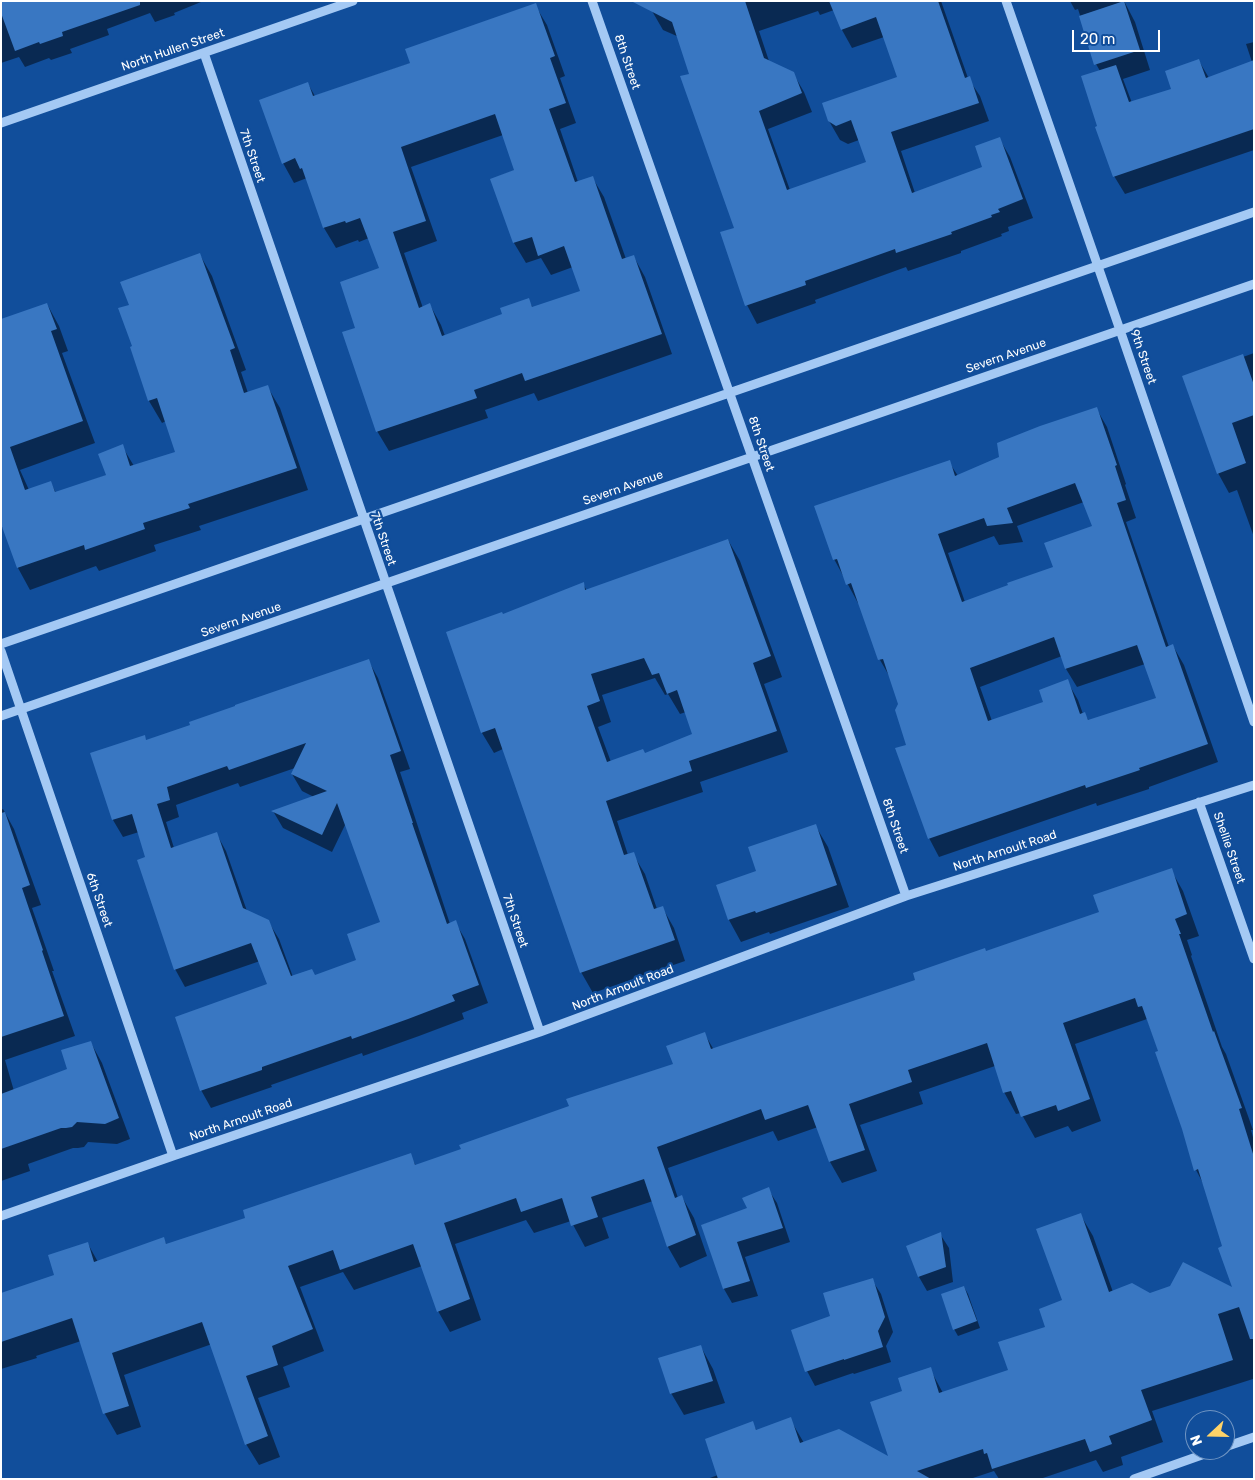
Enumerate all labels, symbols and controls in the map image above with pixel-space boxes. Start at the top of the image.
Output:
scale bar [1075,20,1162,52]
street label: North Hullen Street [120,26,226,74]
text: 20 m [1080,30,1115,48]
street label: 8th Street [611,33,643,91]
street label: 7th Street [236,127,268,185]
street label: 9th Street [1127,328,1159,386]
street label: Severn Avenue [964,336,1048,376]
street label: 8th Street [745,415,777,473]
street label: Severn Avenue [581,468,665,508]
street label: 7th Street [367,510,399,568]
street label: Severn Avenue [199,600,283,640]
street label: 8th Street [879,797,911,855]
street label: Shellie Street [1210,810,1248,886]
street label: North Arnoult Road [952,828,1058,874]
street label: 6th Street [83,871,115,929]
street label: 7th Street [499,892,531,950]
street label: North Arnoult Road [570,962,676,1014]
street label: North Arnoult Road [188,1096,294,1144]
north arrow [1185,1410,1235,1460]
text: N [1187,1432,1206,1448]

